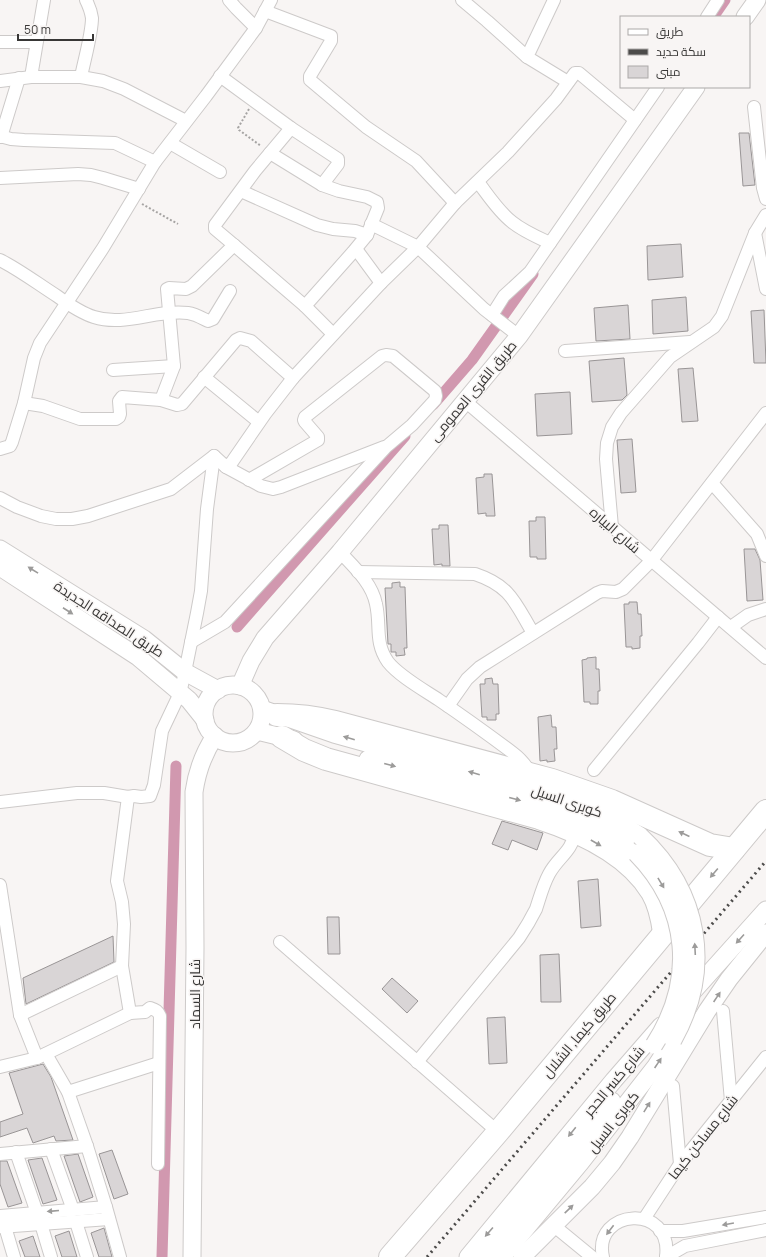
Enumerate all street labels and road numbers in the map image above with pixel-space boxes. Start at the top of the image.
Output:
street label: طريق القرى العمومى [425,336,520,445]
street label: شارع البياره [586,502,645,557]
street label: طريق الصداقه الجديدة [50,576,168,661]
street label: كوبرى السيل [529,780,605,822]
street label: شارع السماد [185,959,204,1029]
street label: طريق كيما, الشلال [537,988,620,1081]
street label: شارع كسر الحجر [578,1042,649,1121]
street label: كوبرى السيل [582,1087,643,1157]
street label: شارع مساكن كيما [663,1090,742,1183]

